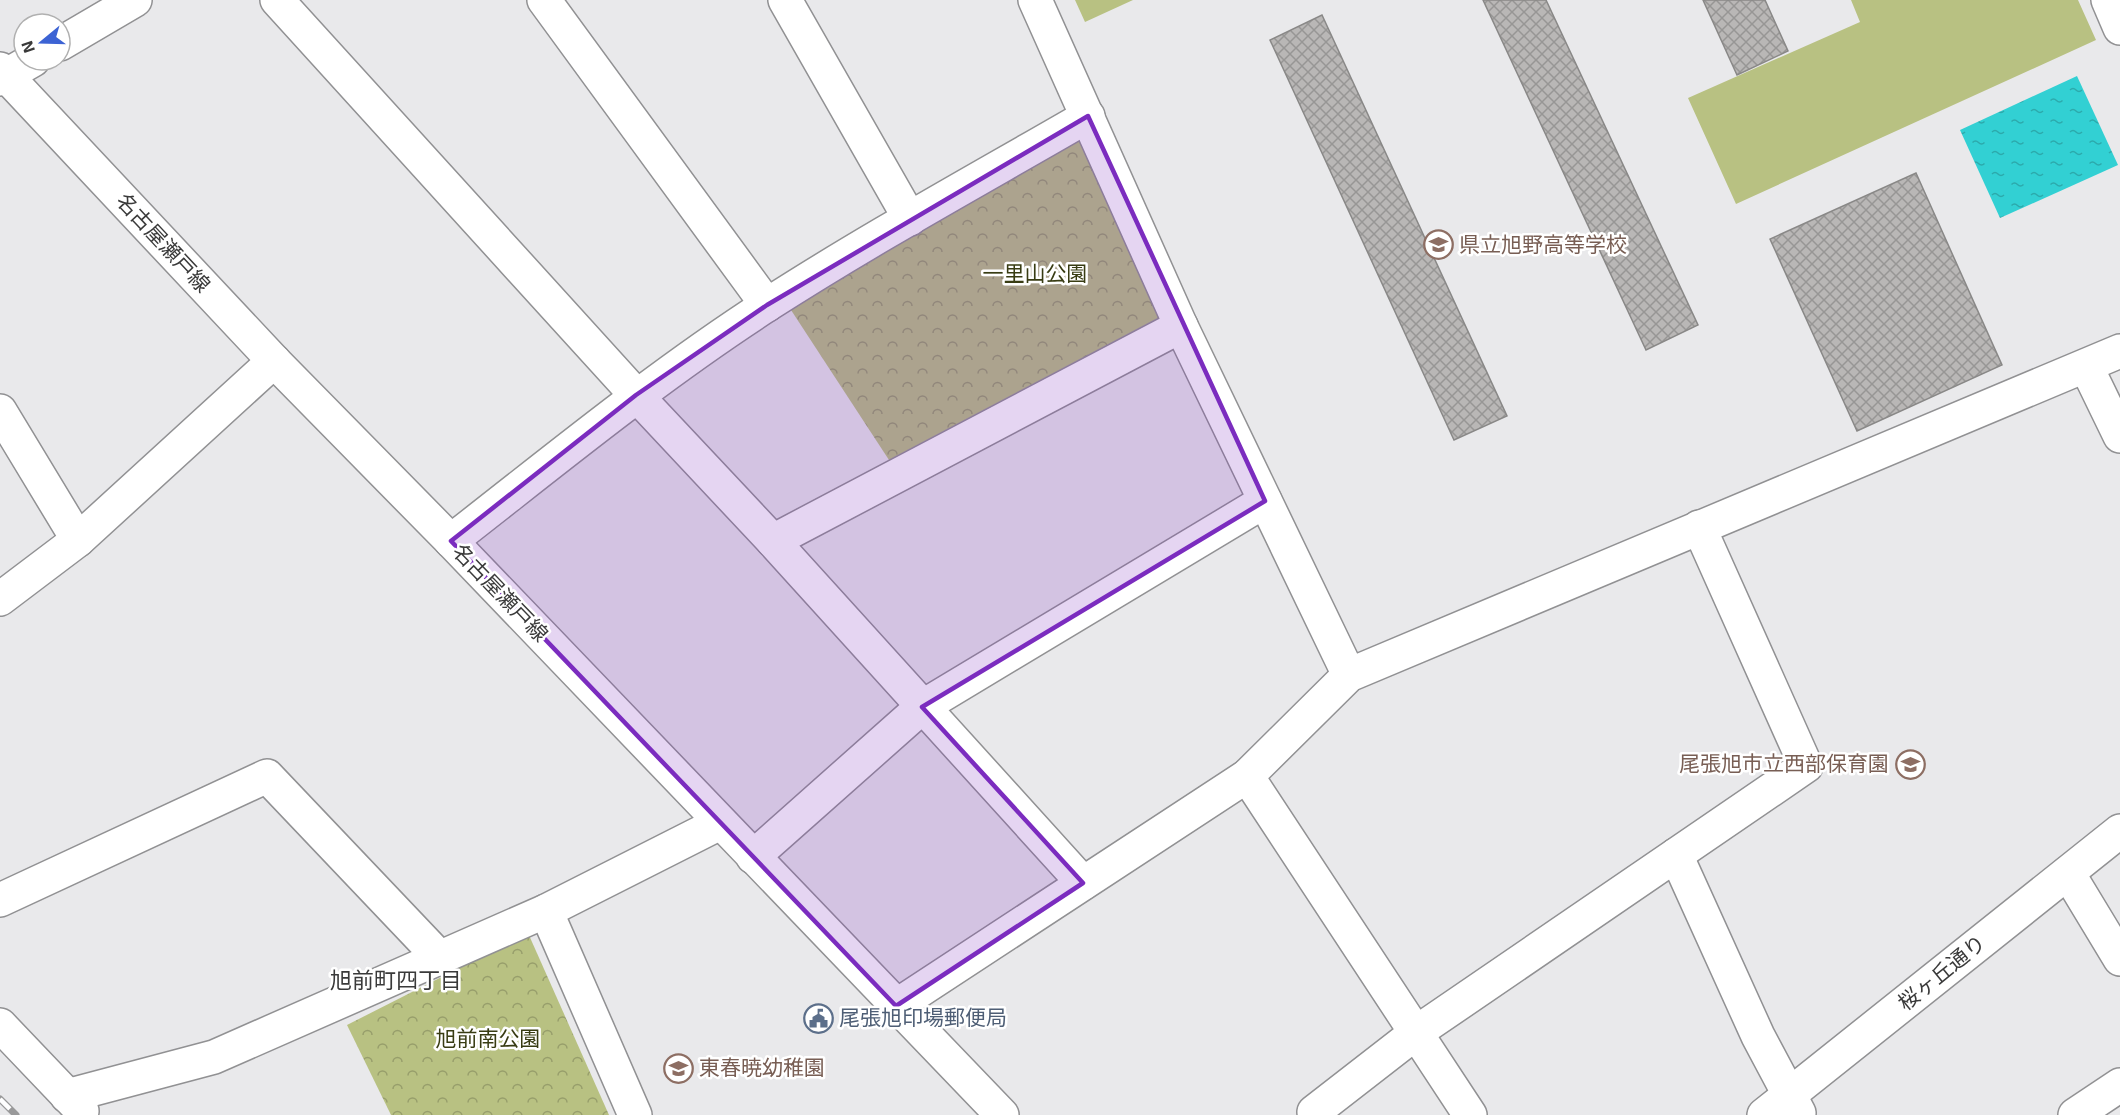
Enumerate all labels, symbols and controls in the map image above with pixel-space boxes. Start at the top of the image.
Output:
north arrow [12,12,72,72]
text: N [16,38,38,56]
street label: 名古屋瀬戸線 [112,187,216,297]
school or university icon: 県立旭野高等学校 [1422,229,1454,261]
place label: 県立旭野高等学校 [1459,231,1627,256]
park label: 一里山公園 [983,260,1088,285]
street label: 名古屋瀬戸線 [448,538,554,646]
school or university icon: 尾張旭市立西部保育園 [1894,748,1926,780]
place label: 尾張旭市立西部保育園 [1679,750,1889,775]
street label: 桜ヶ丘通り [1892,929,1990,1015]
district label: 旭前町四丁目 [330,966,462,992]
public building icon: 尾張旭印場郵便局 [802,1002,834,1034]
place label: 尾張旭印場郵便局 [839,1004,1007,1029]
park label: 旭前南公園 [436,1025,541,1050]
school or university icon: 東春暁幼稚園 [662,1052,694,1084]
place label: 東春暁幼稚園 [699,1054,825,1079]

